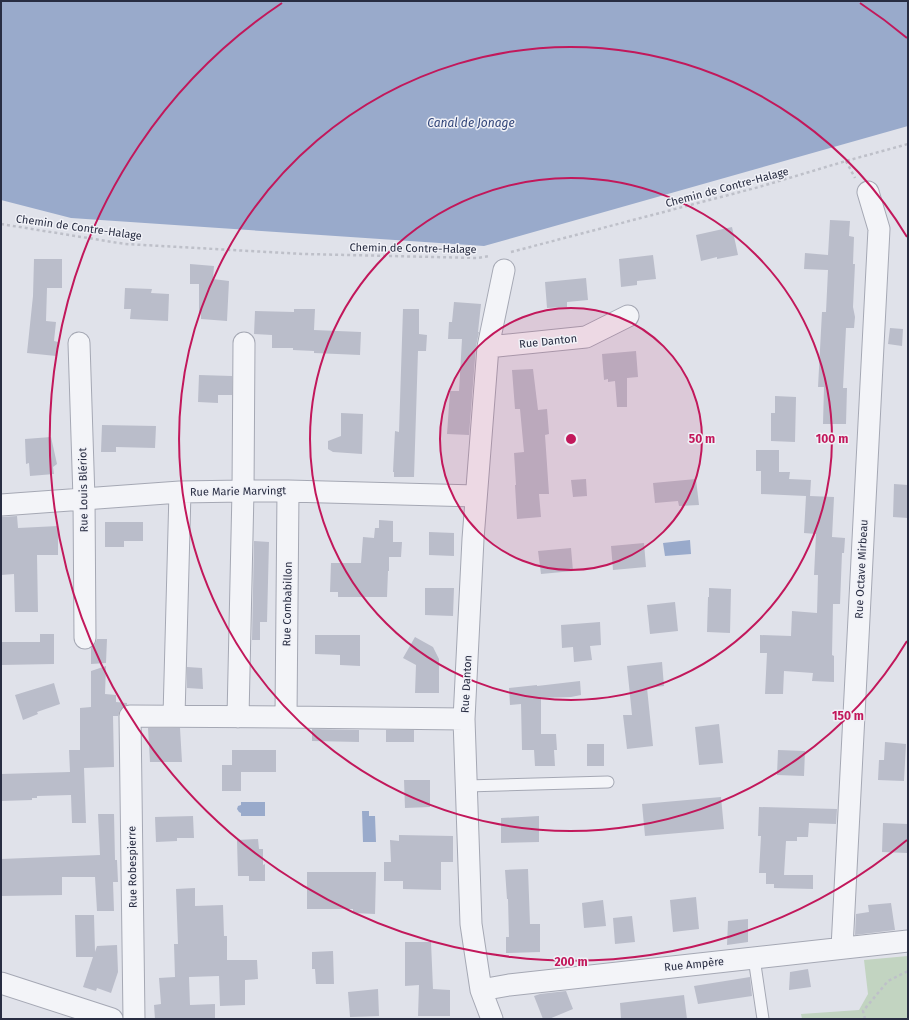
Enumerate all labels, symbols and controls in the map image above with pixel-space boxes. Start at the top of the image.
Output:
water label: Canal de Jonage [427,116,515,130]
street label: Chemin de Contre-Halage [664,165,790,210]
street label: Chemin de Contre-Halage [15,212,143,243]
street label: Chemin de Contre-Halage [349,241,477,256]
street label: Rue Danton [519,332,578,351]
centre of rings [564,432,578,446]
text: 50 m [689,432,715,446]
text: 100 m [816,432,848,446]
street label: Rue Louis Blériot [76,447,91,532]
street label: Rue Marie Marvingt [190,484,286,499]
street label: Rue Octave Mirbeau [852,519,871,619]
street label: Rue Combabillon [280,561,295,647]
street label: Rue Danton [458,655,475,713]
text: 150 m [832,709,864,723]
street label: Rue Robespierre [125,826,140,908]
text: 200 m [554,955,588,969]
street label: Rue Ampère [663,955,725,974]

